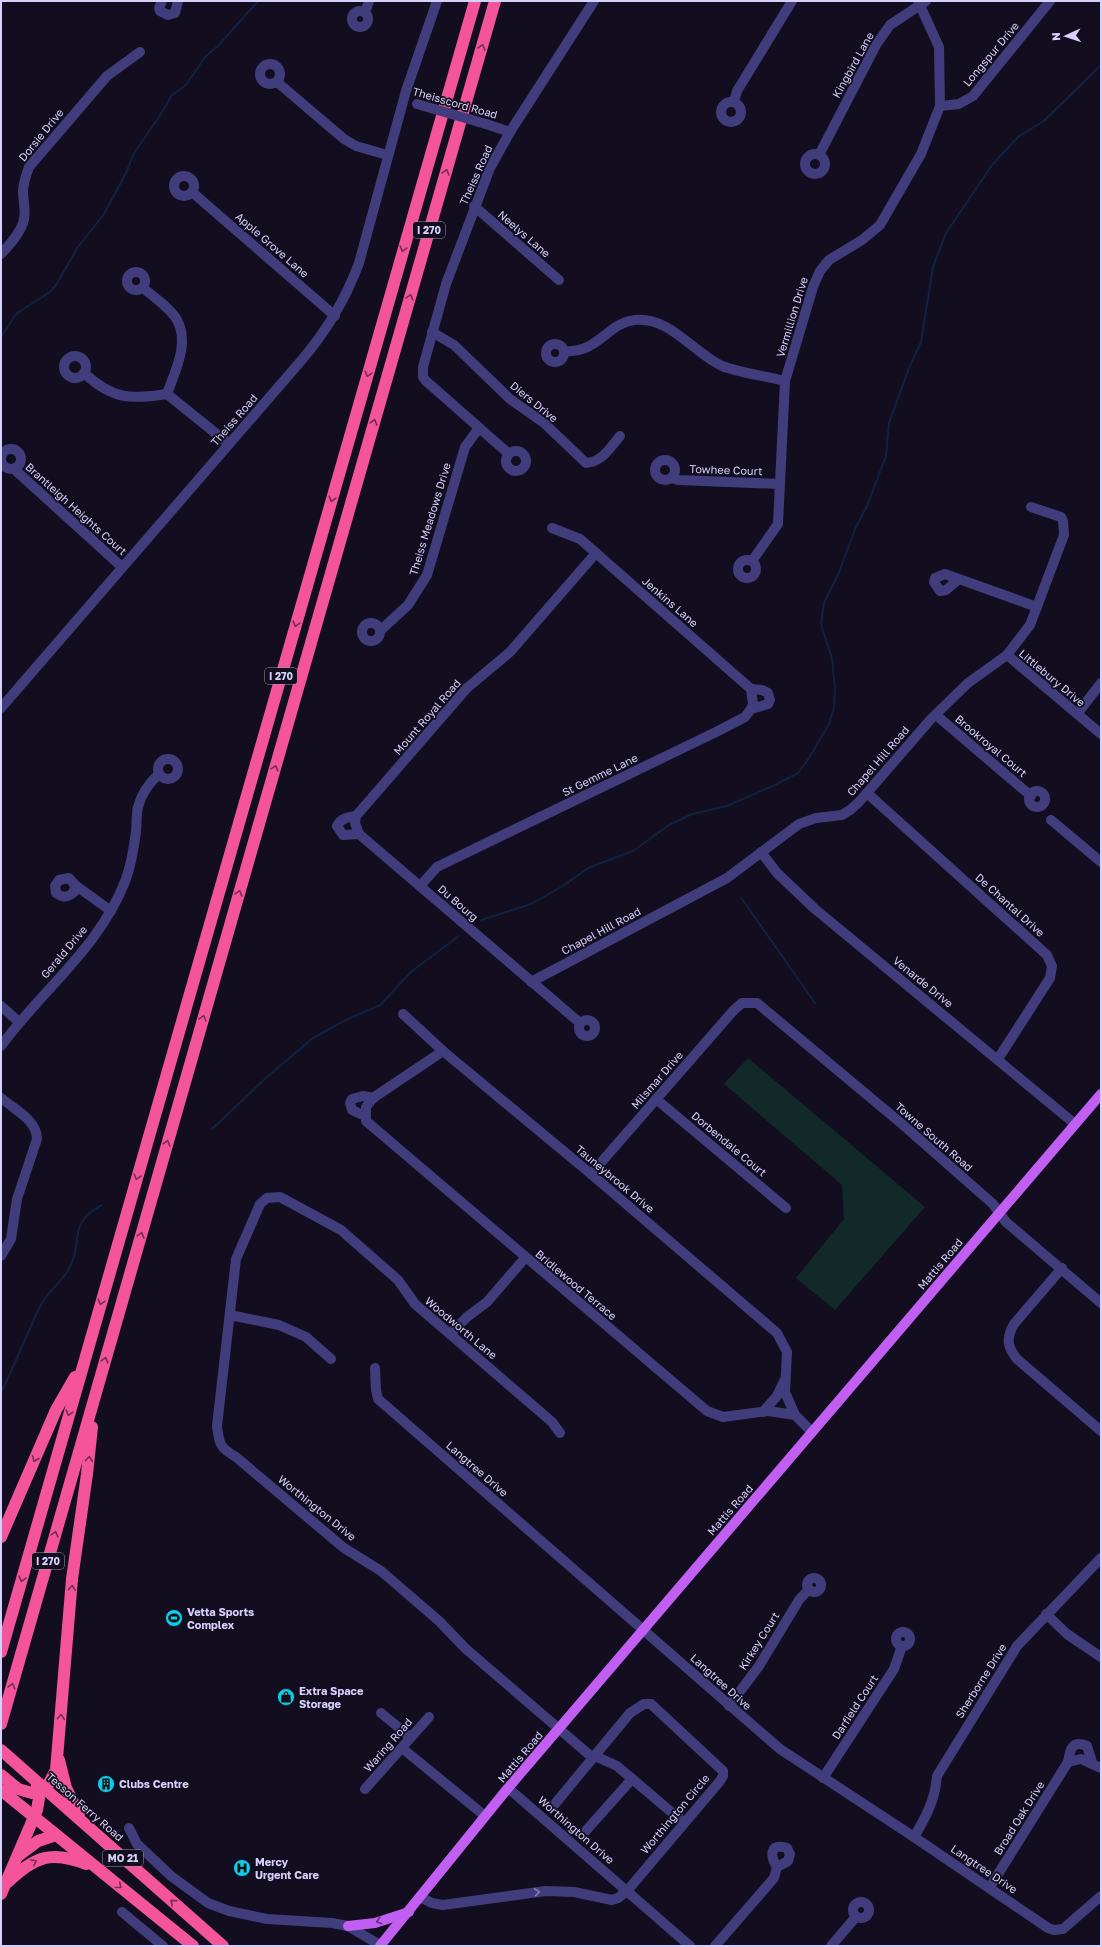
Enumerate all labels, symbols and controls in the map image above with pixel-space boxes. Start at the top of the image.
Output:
north arrow [1046,16,1086,56]
street label: Longspur Drive [960,19,1021,88]
street label: Kingbird Lane [829,30,876,100]
text: N [1049,32,1062,41]
one-way arrow [477,44,486,51]
street label: Theisscord Road [411,84,499,121]
street label: Dorsie Drive [15,106,66,164]
street label: Theiss Road [457,143,495,207]
one-way arrow [441,169,450,176]
street label: Neelys Lane [496,207,553,260]
street label: Apple Grove Lane [233,209,312,280]
road number: I 270 [413,222,445,238]
one-way arrow [400,246,408,252]
street label: Vermillion Drive [773,275,810,359]
one-way arrow [405,294,414,301]
one-way arrow [364,371,372,377]
street label: Diers Drive [508,379,561,425]
street label: Theiss Road [208,391,260,448]
one-way arrow [369,419,378,426]
street label: Brantleigh Heights Court [23,460,130,557]
street label: Theiss Meadows Drive [406,461,453,577]
street label: Towhee Court [689,462,763,477]
one-way arrow [328,495,337,502]
street label: Jenkins Lane [640,574,701,629]
one-way arrow [292,620,301,627]
street label: Littlebury Drive [1017,646,1088,709]
road number: I 270 [265,668,297,684]
street label: Mount Royal Road [390,676,463,757]
street label: Brookroyal Court [953,712,1030,779]
street label: Chapel Hill Road [844,723,911,798]
street label: St Gemme Lane [560,751,640,798]
one-way arrow [270,764,279,771]
street label: De Chantal Drive [973,870,1047,939]
street label: Du Bourg [436,882,481,923]
one-way arrow [234,889,243,896]
street label: Chapel Hill Road [559,904,643,957]
street label: Gerald Drive [38,923,89,981]
street label: Venarde Drive [891,953,956,1010]
one-way arrow [198,1014,207,1021]
street label: Milsmar Drive [628,1048,685,1111]
street label: Towne South Road [893,1099,976,1174]
street label: Dorbendale Court [689,1109,769,1179]
one-way arrow [163,1139,171,1146]
street label: Tauneybrook Drive [574,1142,657,1215]
one-way arrow [133,1173,142,1180]
one-way arrow [136,1232,145,1239]
street label: Mattis Road [914,1235,965,1292]
street label: Bridlewood Terrace [533,1247,620,1322]
street label: Woodworth Lane [423,1294,500,1361]
one-way arrow [97,1298,106,1305]
one-way arrow [100,1357,109,1364]
one-way arrow [65,1410,74,1417]
street label: Langtree Drive [444,1438,511,1499]
one-way arrow [31,1456,39,1463]
one-way arrow [84,1456,93,1462]
street label: Worthington Drive [276,1472,359,1543]
street label: Mattis Road [704,1482,755,1538]
one-way arrow [50,1531,59,1538]
road number: I 270 [32,1553,64,1569]
one-way arrow [18,1575,27,1582]
one-way arrow [67,1585,76,1591]
place label: Vetta Sports Complex [187,1605,254,1631]
sports icon: Vetta Sports Complex [164,1608,184,1628]
street label: Kirkey Court [736,1609,781,1672]
street label: Sherborne Drive [952,1641,1009,1720]
street label: Langtree Drive [688,1651,754,1712]
street label: Darfield Court [829,1672,880,1741]
one-way arrow [7,1683,16,1690]
place label: Extra Space Storage [299,1684,364,1710]
shop icon: Extra Space Storage [276,1687,296,1707]
one-way arrow [57,1714,66,1720]
street label: Waring Road [361,1715,414,1774]
street label: Mattis Road [494,1728,545,1785]
street label: Tesson Ferry Road [44,1770,126,1844]
street label: Worthington Circle [638,1771,712,1856]
building icon: Clubs Centre [96,1774,116,1794]
place label: Clubs Centre [119,1777,189,1790]
street label: Broad Oak Drive [991,1778,1046,1857]
street label: Worthington Drive [536,1793,617,1866]
street label: Langtree Drive [949,1842,1020,1896]
road number: MO 21 [103,1850,143,1866]
place label: Mercy Urgent Care [255,1855,320,1881]
hospital icon: Mercy Urgent Care [232,1858,252,1878]
one-way arrow [30,1859,37,1866]
one-way arrow [114,1882,121,1889]
one-way arrow [534,1888,540,1897]
one-way arrow [170,1900,178,1907]
one-way arrow [376,1916,383,1925]

